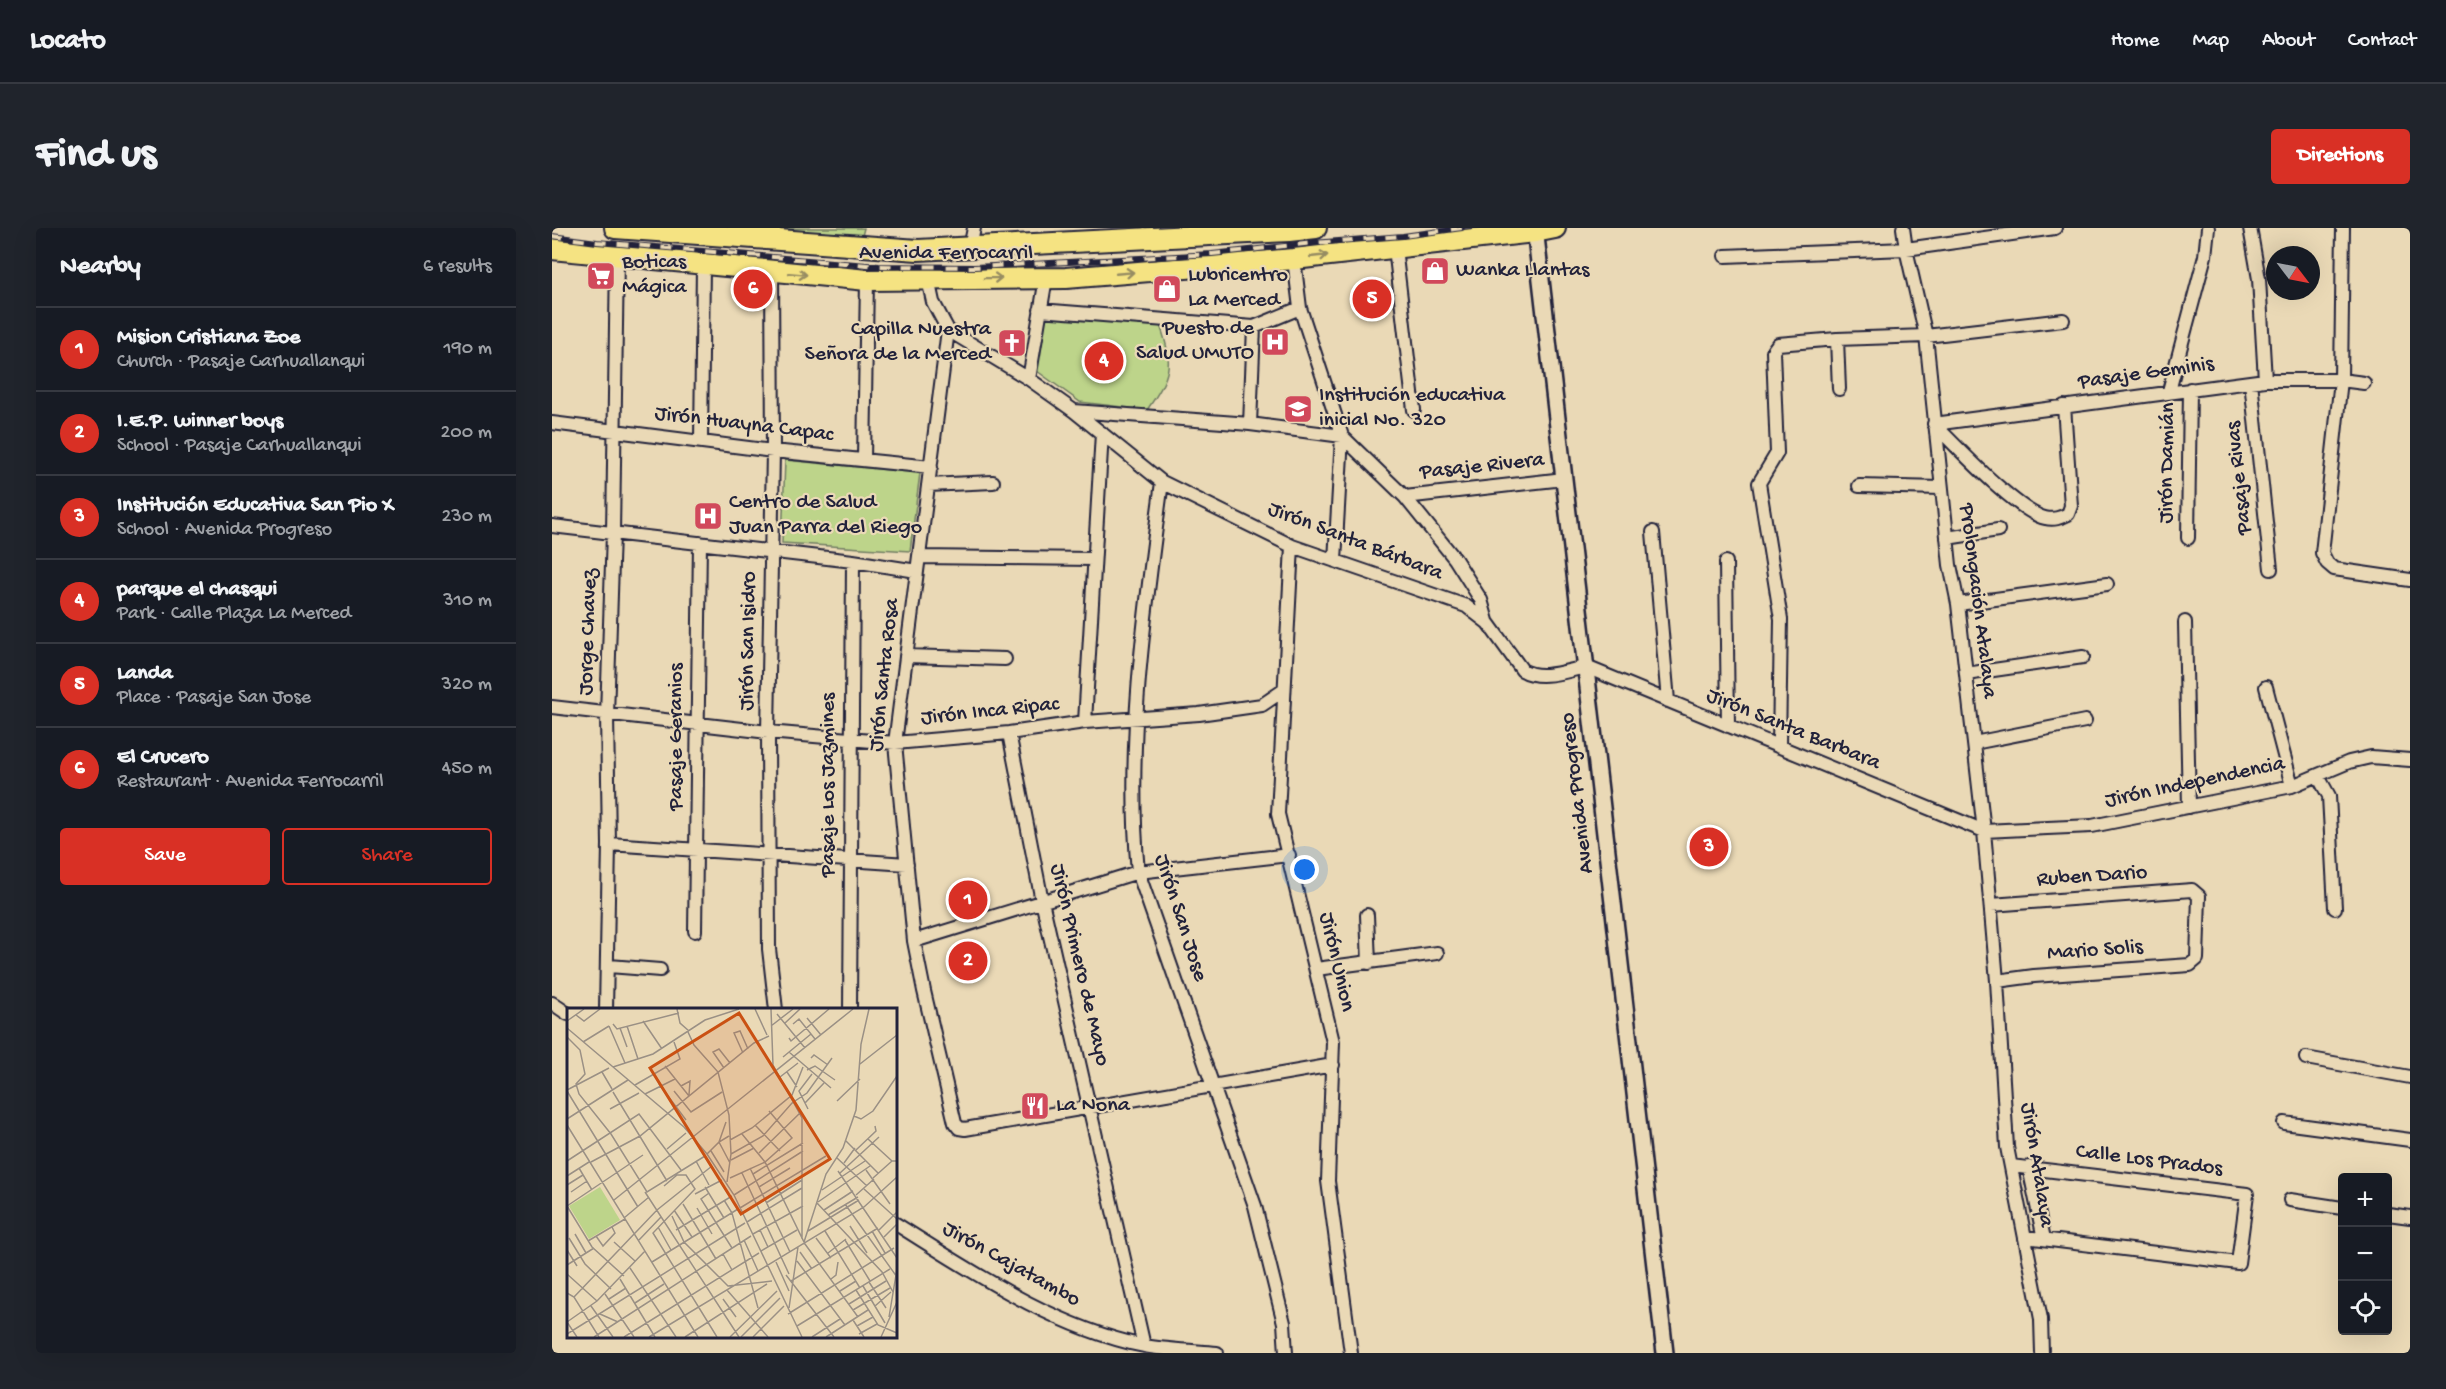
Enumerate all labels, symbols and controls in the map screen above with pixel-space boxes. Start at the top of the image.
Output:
text: Locato [30,25,106,58]
text: Home [2111,29,2159,54]
text: Map [2192,29,2229,54]
text: About [2262,29,2315,54]
text: Contact [2348,29,2416,54]
button: Directions [2271,129,2410,184]
text: Find us [36,132,156,181]
street label: Avenida Ferrocarril [859,241,1033,267]
north arrow [2266,246,2320,300]
place label: Boticas Mágica [621,250,687,301]
one-way arrow [1308,250,1328,261]
text: Nearby [60,252,141,283]
shop icon: Wanka Llantas [1419,255,1451,287]
text: 6 results [423,256,492,279]
place label: Wanka Llantas [1456,258,1590,284]
supermarket icon: Boticas Mágica [585,260,617,292]
place label: Lubricentro La Merced [1188,263,1288,314]
pin: 6 [734,266,772,312]
one-way arrow [1114,267,1134,278]
one-way arrow [788,269,808,280]
one-way arrow [982,272,1002,284]
shop icon: Lubricentro La Merced [1151,273,1183,305]
pin: 5 [1352,276,1392,322]
place label: Puesto de Salud UMUTO [1136,316,1255,367]
place label: Capilla Nuestra Señora de la Merced [805,317,993,368]
text: Mision Cristiana Zoe [117,325,300,351]
hospital icon: Puesto de Salud UMUTO [1259,326,1291,358]
church icon: Capilla Nuestra Señora de la Merced [996,327,1028,359]
text: 1 [75,338,84,361]
text: 190 m [444,338,492,361]
pin: 4 [1084,338,1124,384]
text: Church · Pasaje Carhuallanqui [117,351,365,374]
street label: Pasaje Geminis [2076,351,2216,397]
place label: Institución educativa inicial No. 320 [1319,383,1506,434]
school or university icon: Institución educativa inicial No. 320 [1282,393,1314,425]
street label: Jirón Huayna Capac [653,401,836,449]
street label: Jirón Damián [2154,402,2182,524]
text: I.E.P. winner boys [117,409,283,435]
street label: Pasaje Rivas [2221,419,2259,537]
text: 2 [75,422,84,445]
text: 200 m [441,422,492,445]
text: School · Pasaje Carhuallanqui [117,435,362,458]
street label: Pasaje Rivera [1417,447,1546,487]
place label: Centro de Salud Juan Parra del Riego [729,490,922,541]
text: Institución Educativa San Pio X [117,493,394,519]
street label: Jirón Santa Bárbara [1264,497,1447,588]
hospital icon: Centro de Salud Juan Parra del Riego [692,500,724,532]
street label: Prolongación Atalaya [1952,501,2002,701]
text: 3 [74,506,85,529]
text: 230 m [442,506,492,529]
text: School · Avenida Progreso [117,519,332,542]
street label: Jorge Chavez [574,567,604,696]
street label: Jirón San Isidro [735,571,763,711]
text: parque el chasqui [117,577,277,603]
text: 4 [75,590,84,613]
text: 310 m [443,590,492,613]
street label: Jirón Santa Rosa [864,596,906,753]
text: Park · Calle Plaza La Merced [117,603,351,626]
text: Landa [117,661,173,687]
street label: Pasaje Geranios [664,662,690,812]
text: 5 [74,674,85,697]
text: 320 m [442,674,492,697]
street label: Jirón Santa Barbara [1702,683,1885,777]
text: Place · Pasaje San Jose [117,687,311,710]
street label: Pasaje Los Jazmines [816,692,842,878]
street label: Jirón Inca Ripac [920,692,1062,732]
street label: Avenida Progreso [1555,711,1601,875]
text: El Crucero [117,745,209,771]
street label: Jirón Independencia [2103,751,2288,815]
text: 6 [74,758,85,781]
text: 450 m [442,758,492,781]
text: Restaurant · Avenida Ferrocarril [117,771,384,794]
pin: 3 [1690,824,1728,870]
button: Save [60,828,270,885]
button: Share [282,828,492,885]
street label: Jirón San Jose [1147,851,1213,985]
your location [1290,855,1319,884]
street label: Ruben Dario [2036,860,2148,894]
street label: Jirón Primero de Mayo [1043,861,1115,1069]
pin: 1 [948,878,988,922]
street label: Jirón Union [1312,910,1360,1015]
street label: Mario Solis [2046,935,2145,967]
pin: 2 [948,938,988,984]
inset map [567,1008,897,1338]
restaurant icon: La Nona [1019,1090,1051,1122]
place label: La Nona [1056,1093,1131,1119]
street label: Jirón Atalaya [2013,1101,2059,1230]
street label: Calle Los Prados [2074,1139,2225,1183]
map controls [2338,1173,2392,1335]
button: + [2338,1173,2392,1227]
street label: Jirón Cajatambo [937,1216,1085,1314]
button: − [2338,1227,2392,1281]
button: locate [2338,1281,2392,1335]

